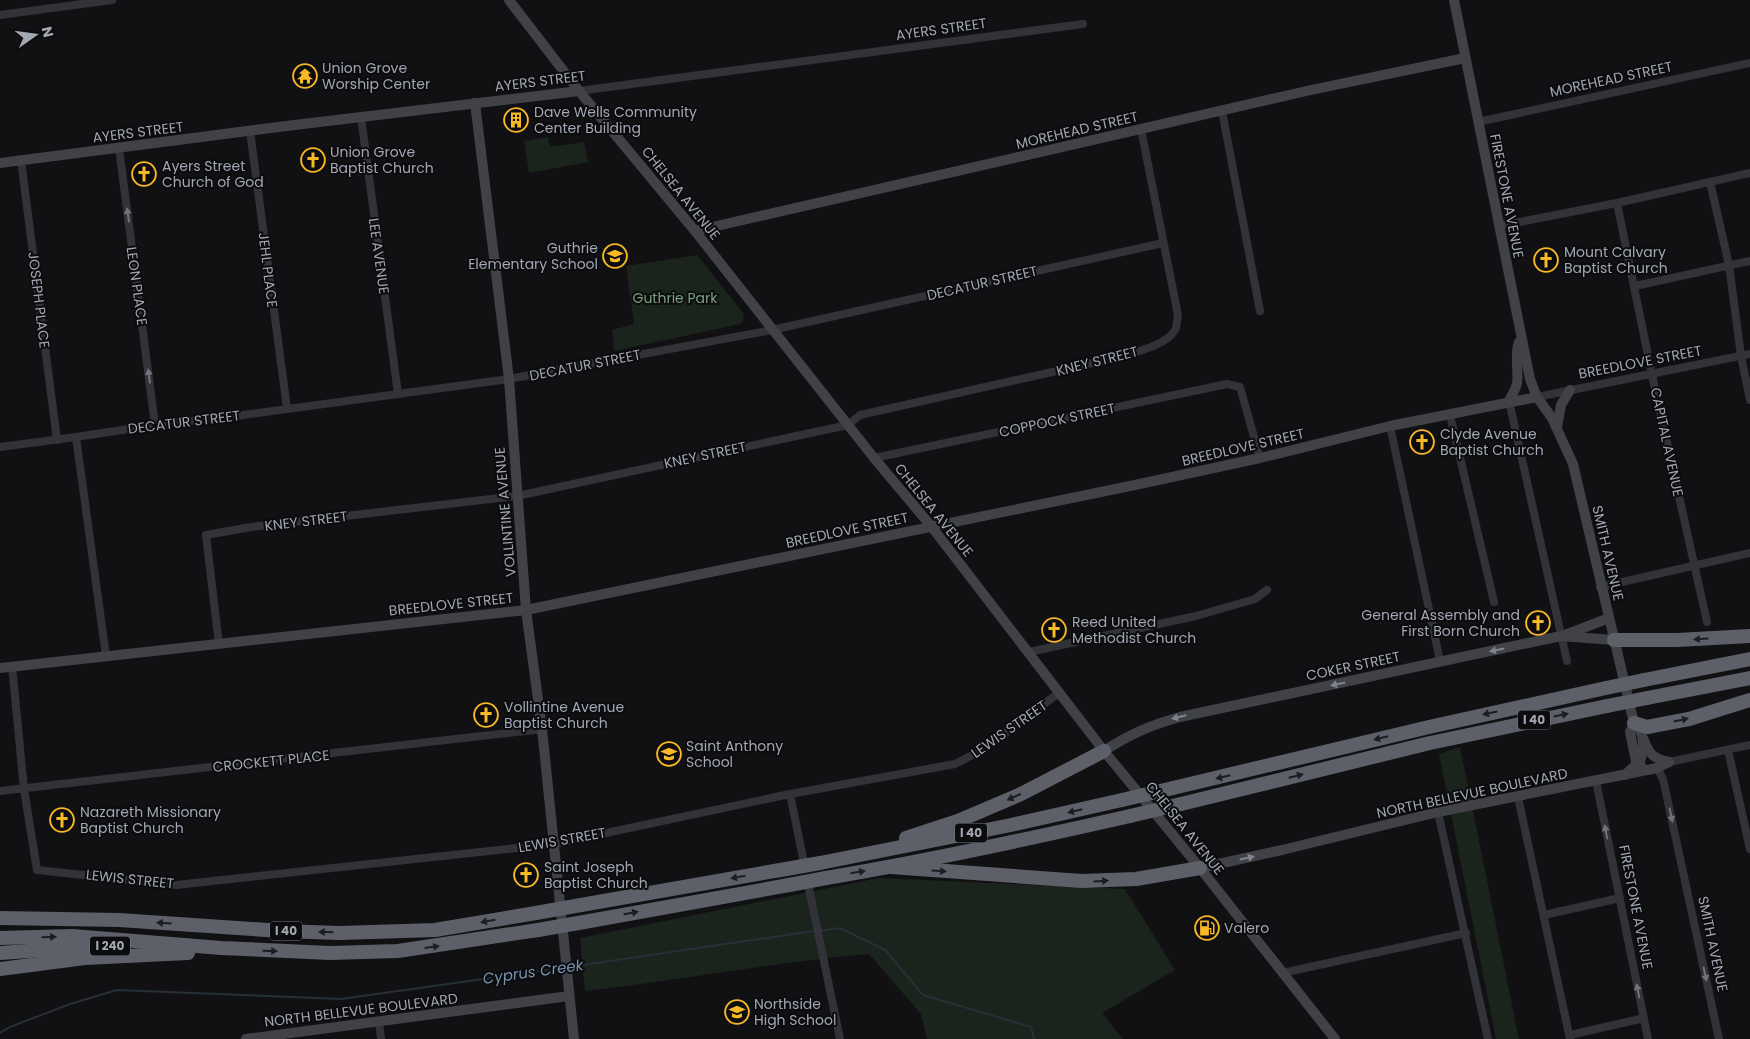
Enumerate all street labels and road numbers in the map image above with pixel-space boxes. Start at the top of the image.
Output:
street label: AYERS STREET [894,13,988,45]
street label: MOREHEAD STREET [1548,56,1675,102]
street label: AYERS STREET [493,65,587,97]
street label: MOREHEAD STREET [1014,106,1141,154]
street label: AYERS STREET [91,116,185,148]
street label: FIRESTONE AVENUE [1485,132,1529,260]
street label: CHELSEA AVENUE [637,142,725,244]
street label: LEE AVENUE [364,217,394,295]
street label: JEHL PLACE [253,231,283,309]
street label: LEON PLACE [122,245,152,327]
street label: JOSEPH PLACE [23,251,55,349]
street label: DECATUR STREET [925,260,1040,305]
street label: BREEDLOVE STREET [1577,340,1704,384]
street label: KNEY STREET [1054,341,1140,381]
street label: DECATUR STREET [528,344,643,386]
street label: CAPITAL AVENUE [1646,386,1688,498]
street label: COPPOCK STREET [997,398,1117,442]
street label: DECATUR STREET [127,405,242,439]
street label: BREEDLOVE STREET [1180,423,1307,471]
street label: KNEY STREET [662,436,748,473]
street label: VOLLINTINE AVENUE [489,446,521,578]
street label: CHELSEA AVENUE [890,459,978,561]
street label: SMITH AVENUE [1587,503,1629,603]
street label: KNEY STREET [263,506,349,536]
street label: BREEDLOVE STREET [784,507,911,553]
street label: BREEDLOVE STREET [388,587,515,620]
street label: COKER STREET [1304,646,1402,686]
street label: LEWIS STREET [967,695,1051,763]
road number: I 40 [1518,710,1550,730]
street label: CROCKETT PLACE [212,745,330,777]
street label: NORTH BELLEVUE BOULEVARD [1375,763,1569,823]
street label: CHELSEA AVENUE [1141,777,1229,879]
street label: LEWIS STREET [517,822,608,858]
road number: I 40 [955,824,987,842]
street label: FIRESTONE AVENUE [1614,843,1658,971]
street label: LEWIS STREET [85,864,175,894]
street label: SMITH AVENUE [1693,894,1733,994]
road number: I 40 [270,921,302,940]
road number: I 240 [90,936,130,956]
street label: NORTH BELLEVUE BOULEVARD [263,988,459,1032]

